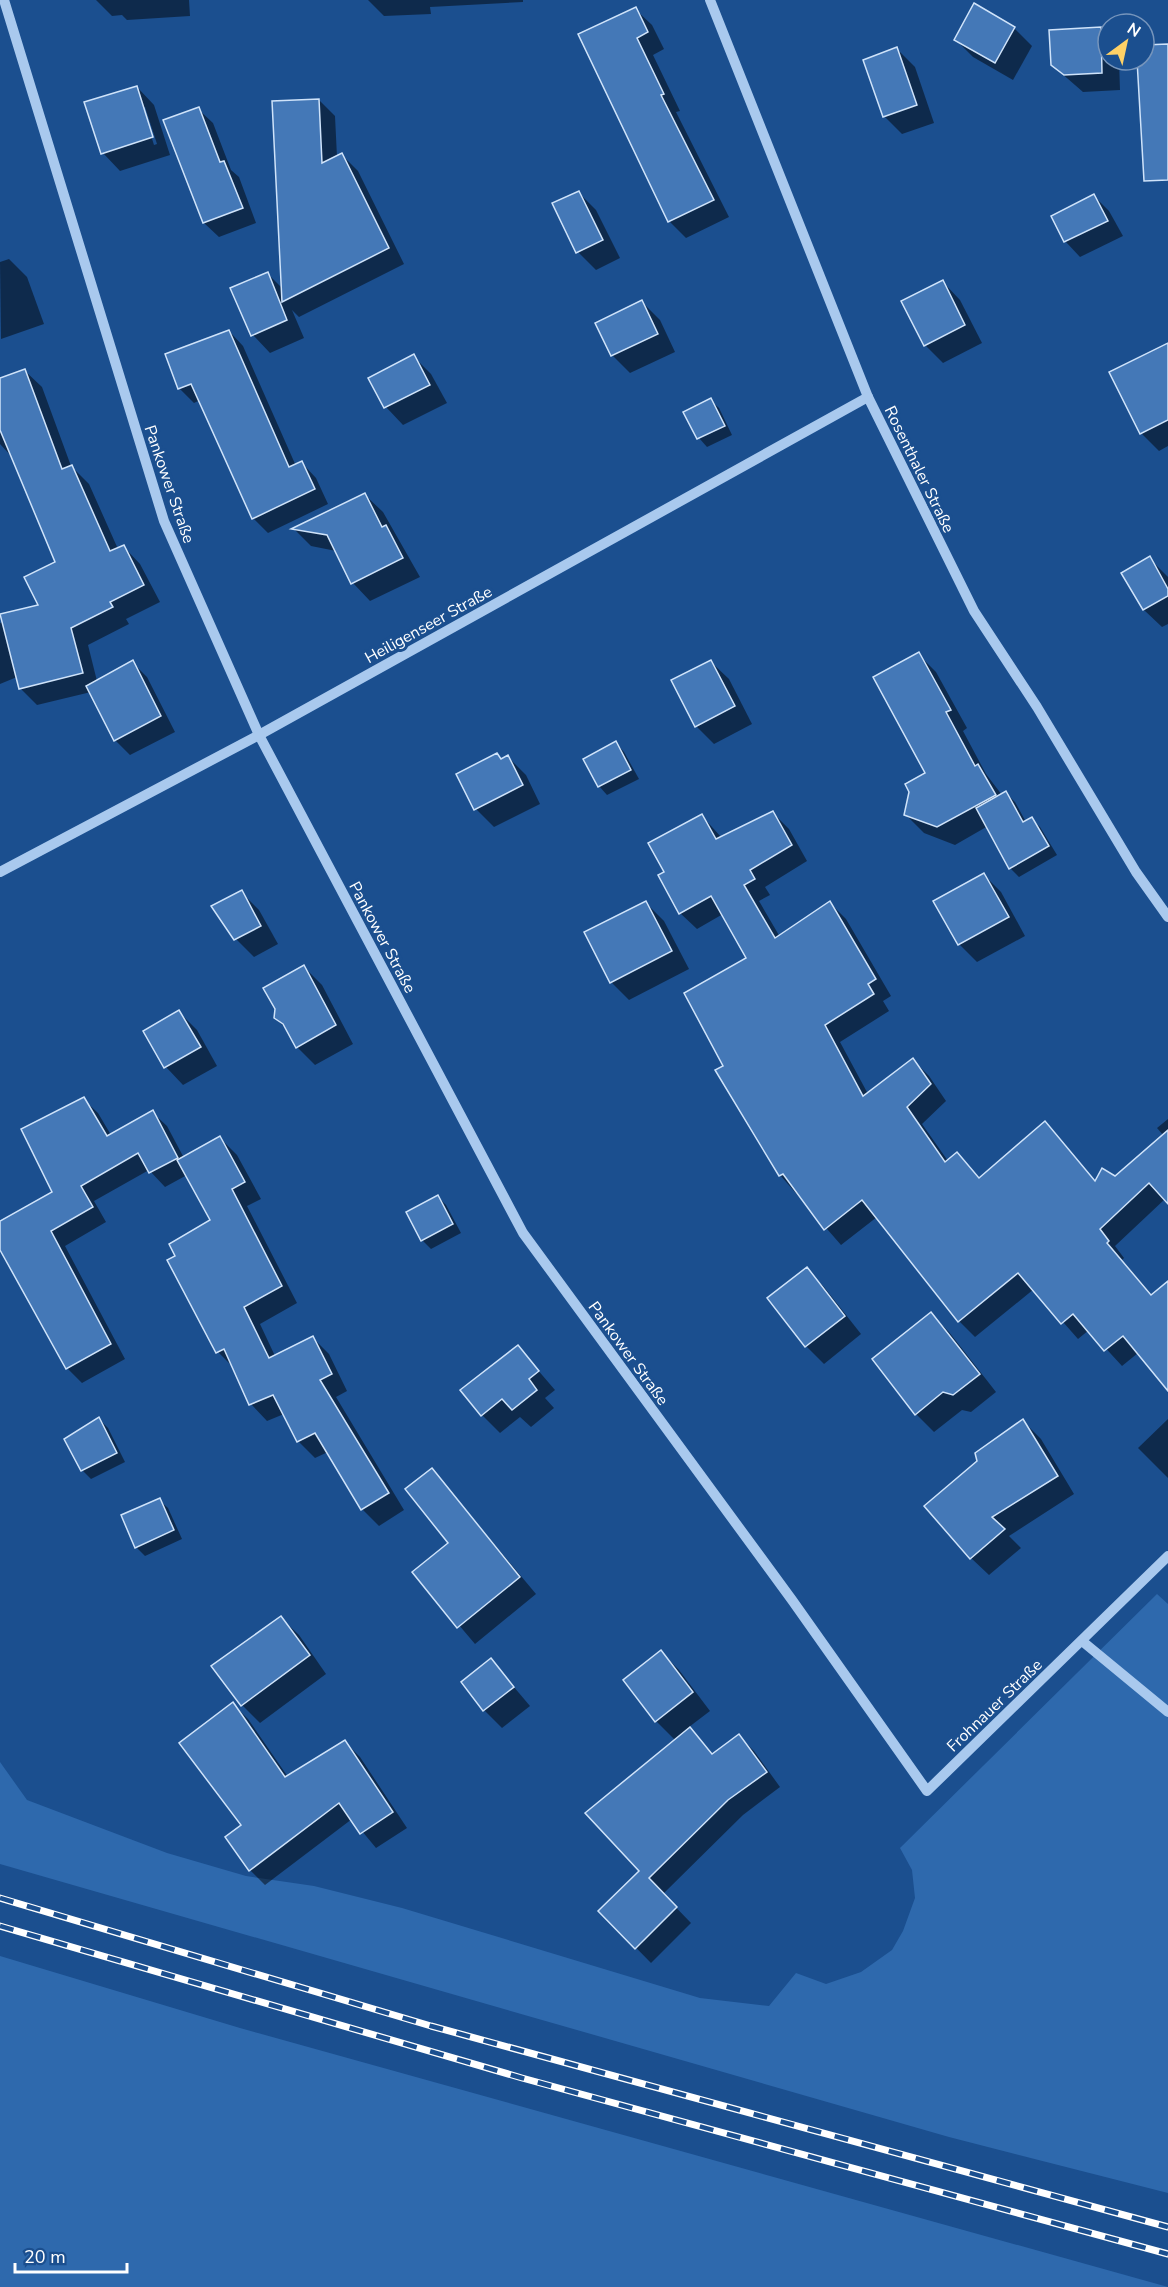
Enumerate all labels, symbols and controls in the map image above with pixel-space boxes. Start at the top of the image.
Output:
north arrow [1096,12,1156,72]
text: N [1123,18,1145,43]
street label: Rosenthaler Straße [879,402,959,537]
street label: Pankower Straße [139,422,200,546]
street label: Heiligenseer Straße [361,581,496,669]
street label: Pankower Straße [343,878,421,997]
street label: Pankower Straße [583,1297,673,1410]
street label: Frohnauer Straße [942,1654,1047,1757]
scale bar [15,2236,128,2274]
text: 20 m [24,2245,66,2269]

